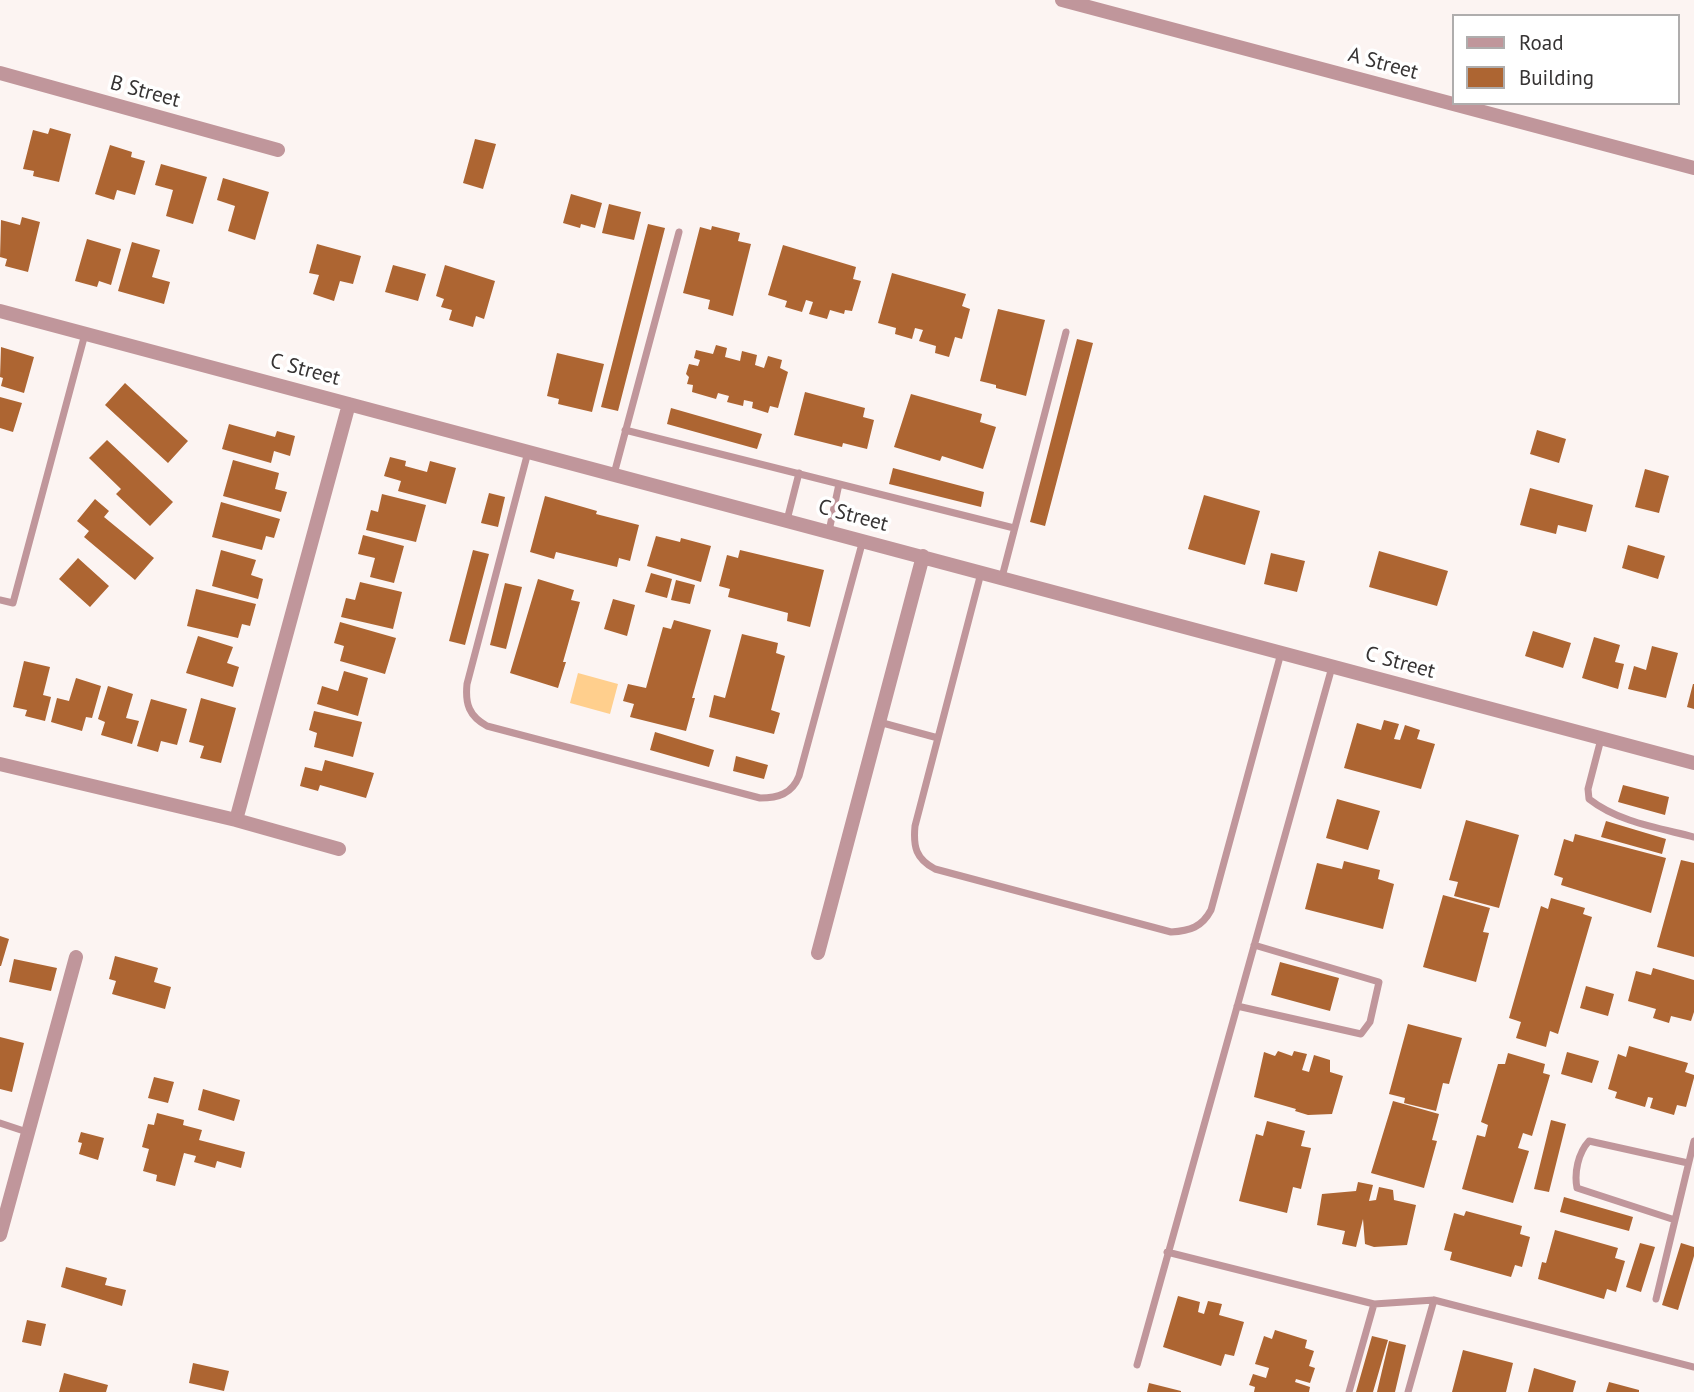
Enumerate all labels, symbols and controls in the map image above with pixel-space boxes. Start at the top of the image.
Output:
legend [1452,14,1680,105]
text: Road [1519,29,1563,56]
street label: A Street [1345,43,1421,85]
text: Building [1519,64,1594,91]
street label: B Street [107,71,183,113]
street label: C Street [267,349,343,391]
street label: C Street [815,495,891,537]
street label: C Street [1362,642,1438,684]

